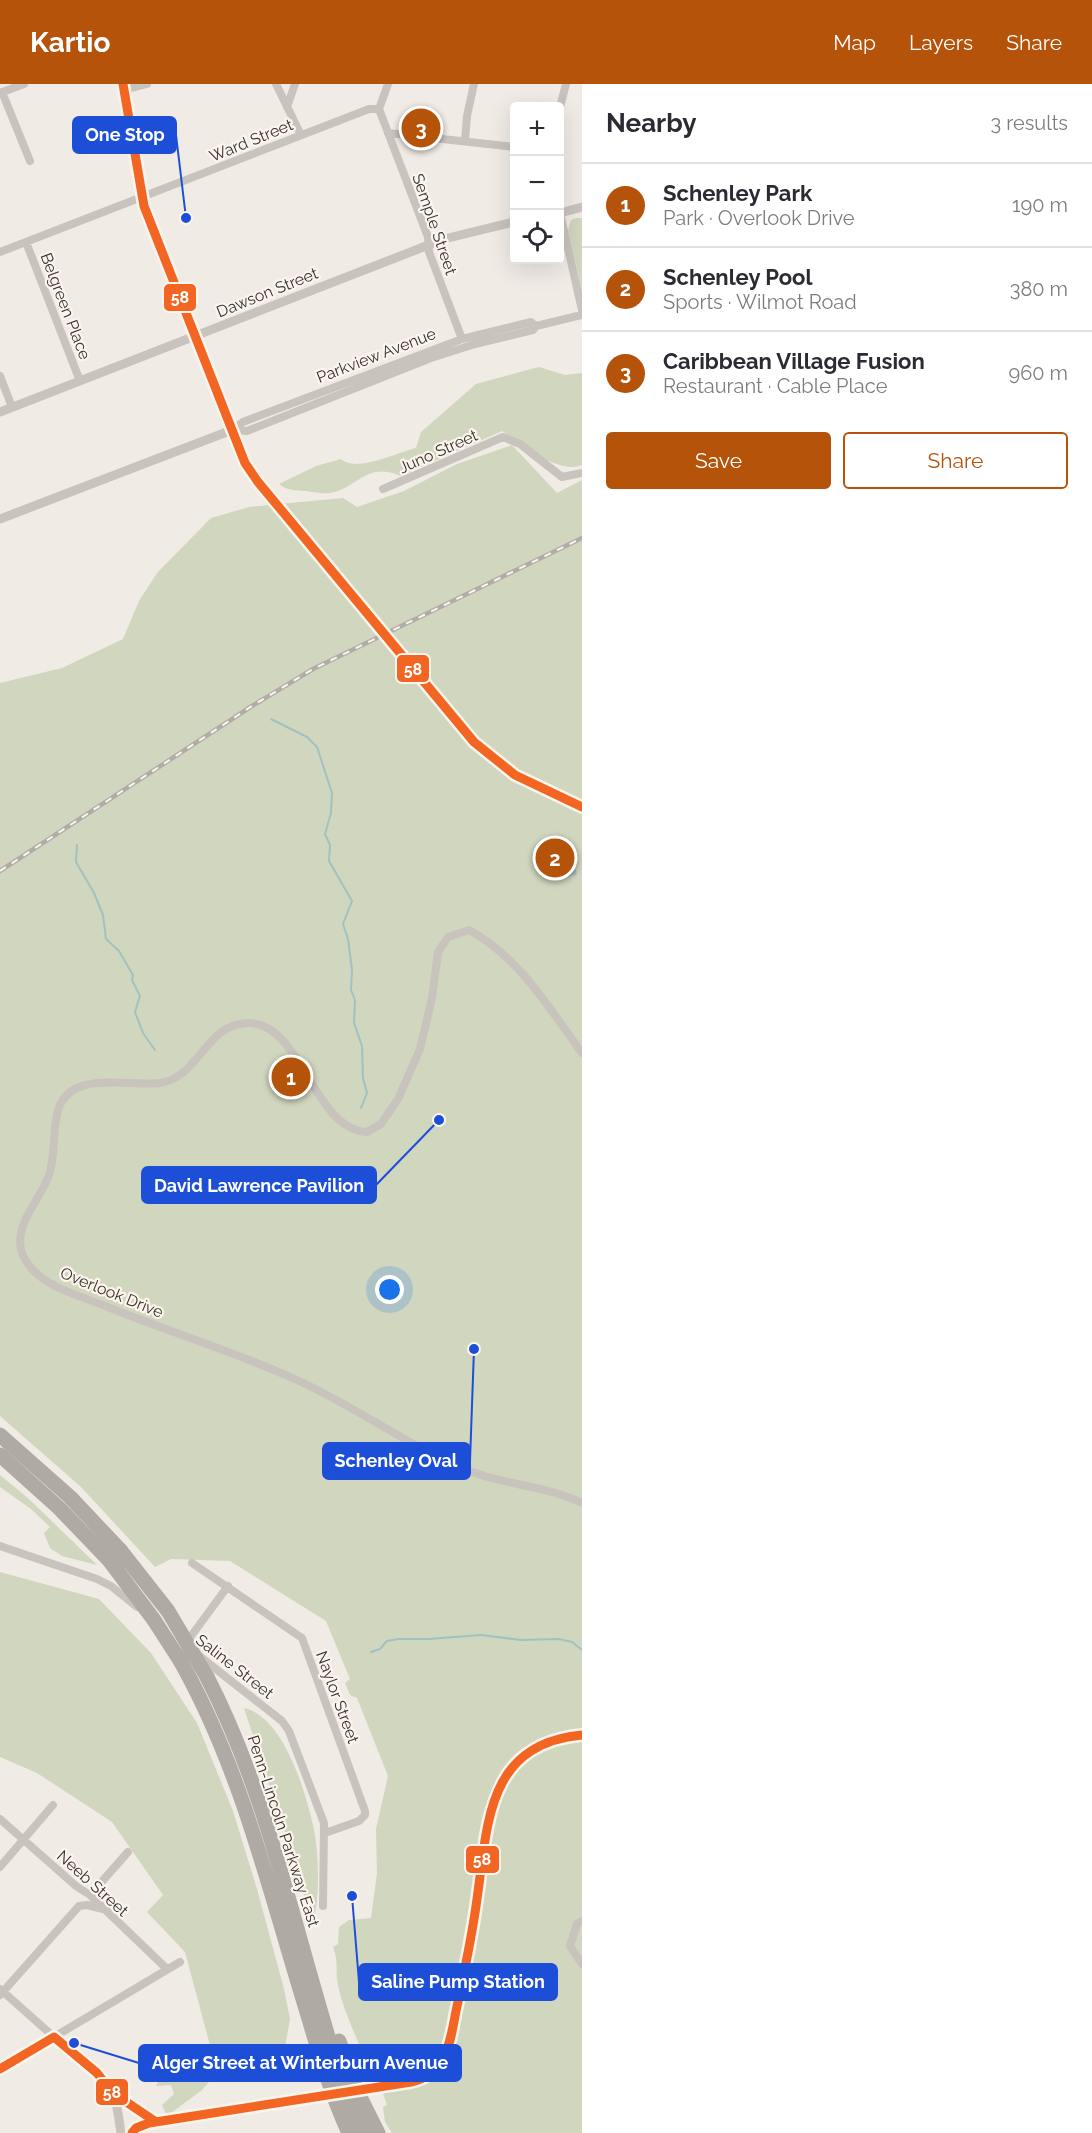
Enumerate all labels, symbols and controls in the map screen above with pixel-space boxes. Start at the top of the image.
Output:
text: Kartio [30,26,110,59]
text: Map [833,30,876,55]
text: Layers [909,30,973,55]
text: Share [1006,30,1062,55]
map controls [510,102,564,264]
button: + [510,102,564,156]
pin: 3 [402,106,440,150]
text: Nearby [606,108,696,138]
text: 3 results [990,111,1068,135]
street label: Ward Street [207,115,296,166]
callout: One Stop [73,117,176,153]
text: One Stop [85,124,165,145]
button: − [510,156,564,210]
street label: Semple Street [408,171,461,278]
text: Schenley Park [663,180,812,206]
text: 1 [621,193,630,217]
text: 190 m [1012,193,1068,217]
text: Park · Overlook Drive [663,206,855,230]
button: locate [510,210,564,264]
street label: Belgreen Place [36,250,95,362]
street label: Dawson Street [214,263,321,321]
text: Schenley Pool [663,264,812,290]
text: 2 [620,277,631,301]
text: 380 m [1010,277,1068,301]
line badge: 58 [163,283,197,312]
text: 58 [171,288,189,307]
text: Sports · Wilmot Road [663,290,857,314]
street label: Parkview Avenue [314,324,438,387]
text: Caribbean Village Fusion [663,348,925,374]
text: 3 [620,361,631,385]
text: 960 m [1009,361,1068,385]
text: Restaurant · Cable Place [663,374,887,398]
street label: Juno Street [396,425,481,477]
button: Save [606,432,831,489]
button: Share [843,432,1068,489]
line badge: 58 [396,654,430,683]
text: 58 [404,660,422,679]
pin: 2 [536,836,574,880]
pin: 1 [272,1054,310,1100]
callout: David Lawrence Pavilion [142,1167,376,1203]
text: David Lawrence Pavilion [154,1175,364,1196]
street label: Overlook Drive [58,1263,166,1322]
your location [375,1275,404,1304]
callout: Schenley Oval [323,1443,470,1479]
text: Schenley Oval [335,1450,458,1471]
street label: Saline Street [192,1630,278,1703]
street label: Naylor Street [312,1648,363,1747]
street label: Penn-Lincoln Parkway East [244,1733,324,1930]
line badge: 58 [465,1845,500,1874]
street label: Neeb Street [53,1846,133,1921]
text: 58 [473,1850,491,1869]
callout: Saline Pump Station [359,1964,557,2000]
text: Saline Pump Station [371,1971,545,1992]
callout: Alger Street at Winterburn Avenue [139,2045,461,2081]
text: Alger Street at Winterburn Avenue [152,2052,449,2073]
line badge: 58 [95,2078,129,2106]
text: 58 [103,2083,121,2102]

